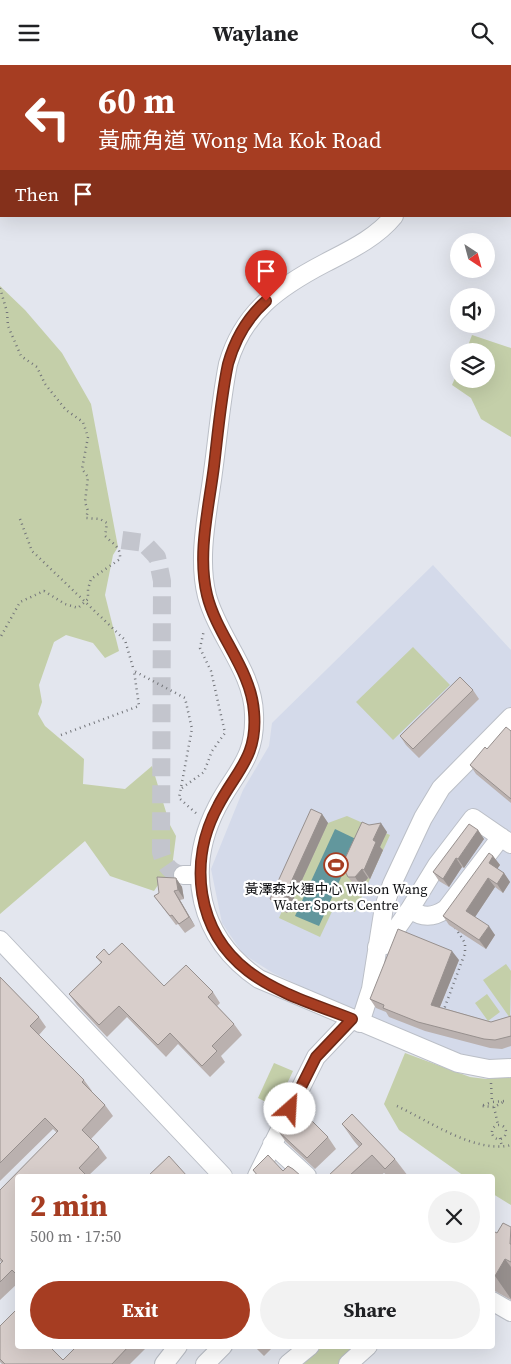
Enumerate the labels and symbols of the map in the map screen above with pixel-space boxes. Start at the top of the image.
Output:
north arrow [450,233,495,277]
pin [245,250,287,301]
sports icon: 黃澤森水運中心 Wilson Wang Water Sports Centre [323,852,349,878]
place label: 黃澤森水運中心 Wilson Wang Water Sports Centre [244,879,428,915]
position arrow [263,1082,315,1134]

